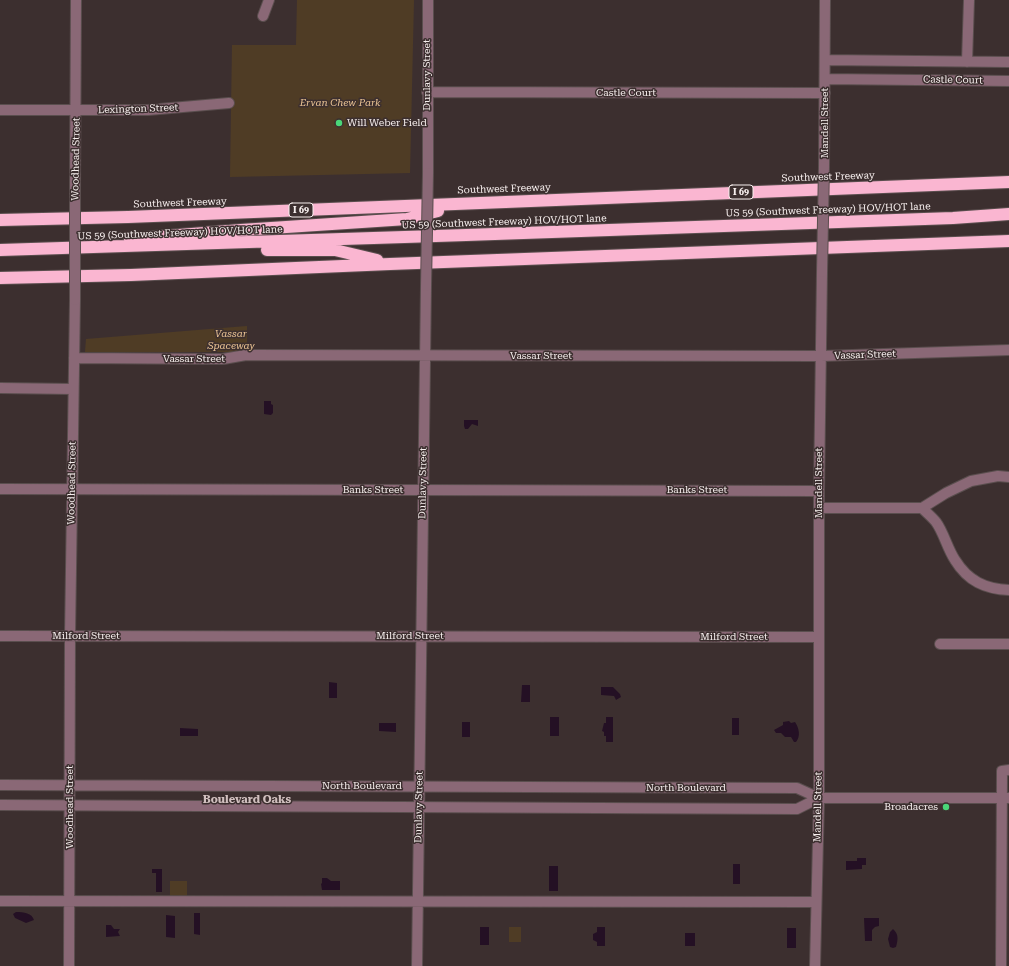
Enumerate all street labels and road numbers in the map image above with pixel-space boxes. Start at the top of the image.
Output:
street label: Dunlavy Street [421,39,433,111]
street label: Castle Court [923,73,983,87]
street label: Castle Court [596,87,656,99]
street label: Mandell Street [819,88,831,158]
street label: Lexington Street [98,102,178,116]
street label: Woodhead Street [69,117,83,201]
street label: Southwest Freeway [781,169,875,185]
street label: Southwest Freeway [457,181,551,197]
road number: I 69 [729,185,753,199]
street label: Southwest Freeway [133,195,227,211]
street label: US 59 (Southwest Freeway) HOV/HOT lane [725,200,931,220]
road number: I 69 [289,203,313,217]
street label: US 59 (Southwest Freeway) HOV/HOT lane [401,212,607,232]
street label: US 59 (Southwest Freeway) HOV/HOT lane [77,223,283,243]
street label: Vassar Street [834,348,896,362]
street label: Vassar Street [510,350,572,362]
street label: Vassar Street [163,353,225,365]
street label: Woodhead Street [65,441,79,525]
street label: Dunlavy Street [416,447,430,519]
street label: Mandell Street [813,448,825,518]
street label: Banks Street [343,484,403,496]
street label: Banks Street [667,484,727,496]
street label: Milford Street [52,630,120,642]
street label: Milford Street [376,630,444,642]
street label: Milford Street [700,631,768,643]
street label: Woodhead Street [64,765,76,849]
street label: Dunlavy Street [412,771,426,843]
street label: Mandell Street [811,772,825,842]
street label: North Boulevard [322,780,402,792]
street label: North Boulevard [646,782,726,794]

